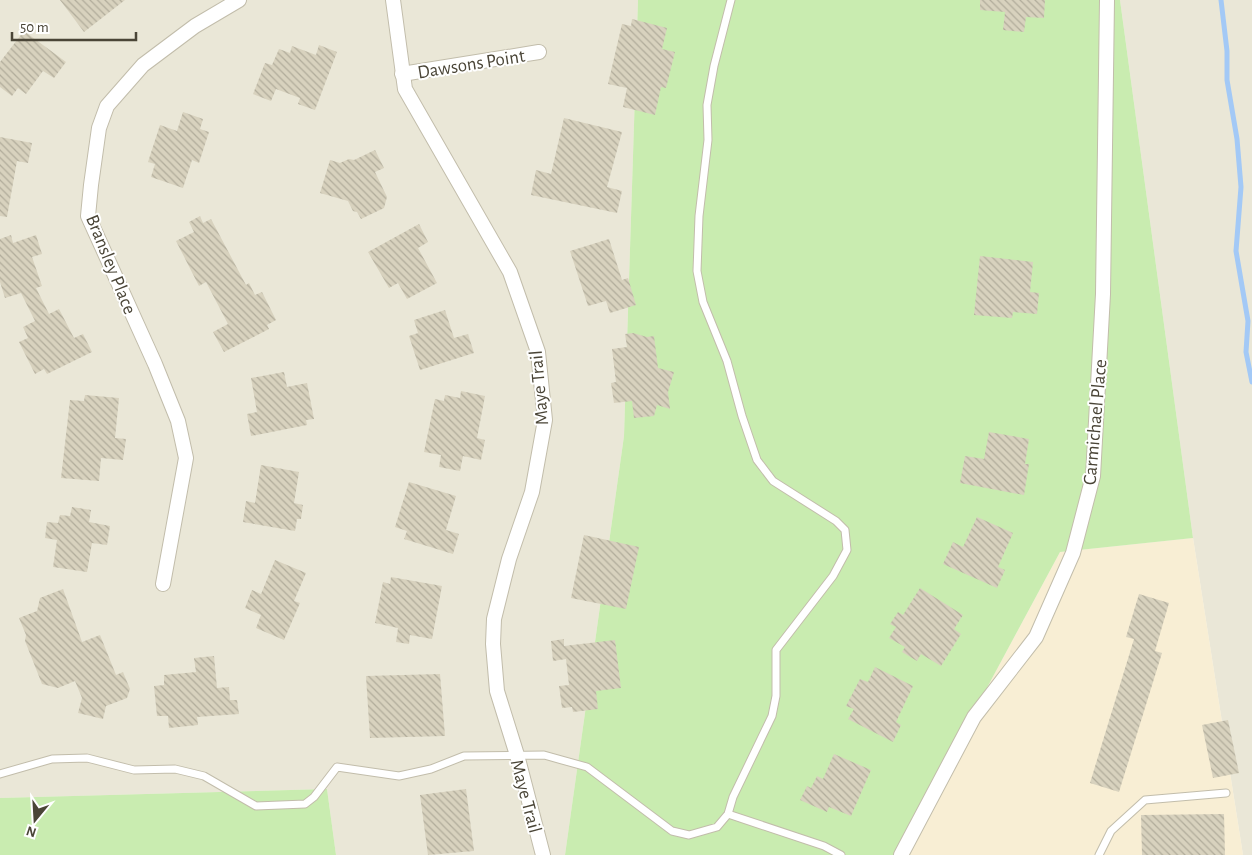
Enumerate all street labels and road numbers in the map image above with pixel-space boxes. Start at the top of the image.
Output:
street label: Dawsons Point [416,47,526,82]
street label: Bransley Place [82,212,139,317]
street label: Maye Trail [527,350,552,426]
street label: Carmichael Place [1081,358,1110,486]
street label: Maye Trail [507,758,544,835]

